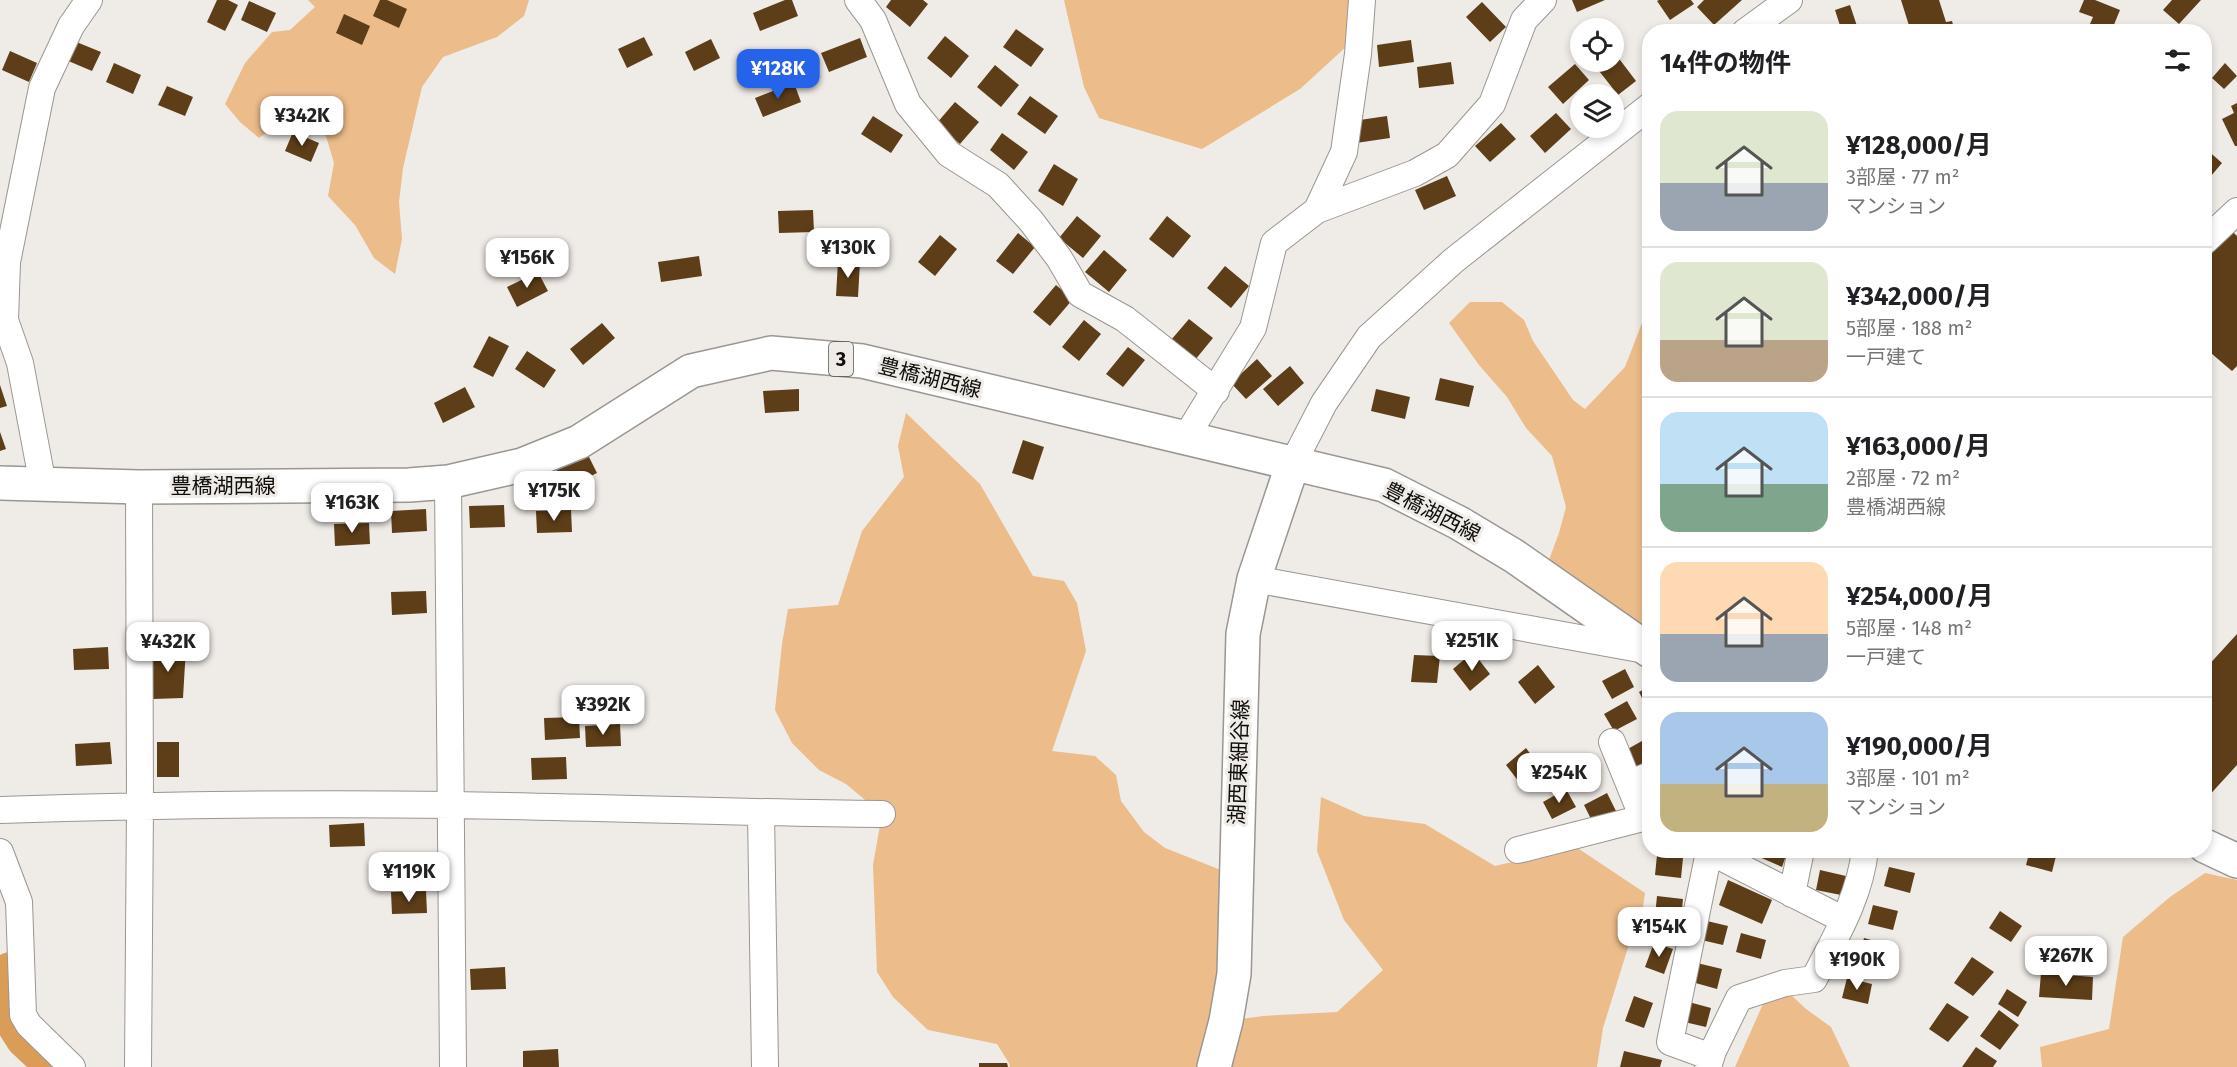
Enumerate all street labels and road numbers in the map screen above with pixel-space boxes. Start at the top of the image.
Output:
road number: 3 [829,342,853,376]
street label: 豊橋湖西線 [876,353,984,403]
street label: 豊橋湖西線 [171,473,276,499]
street label: 豊橋湖西線 [1379,477,1485,547]
street label: 湖西東細谷線 [1224,699,1254,825]

